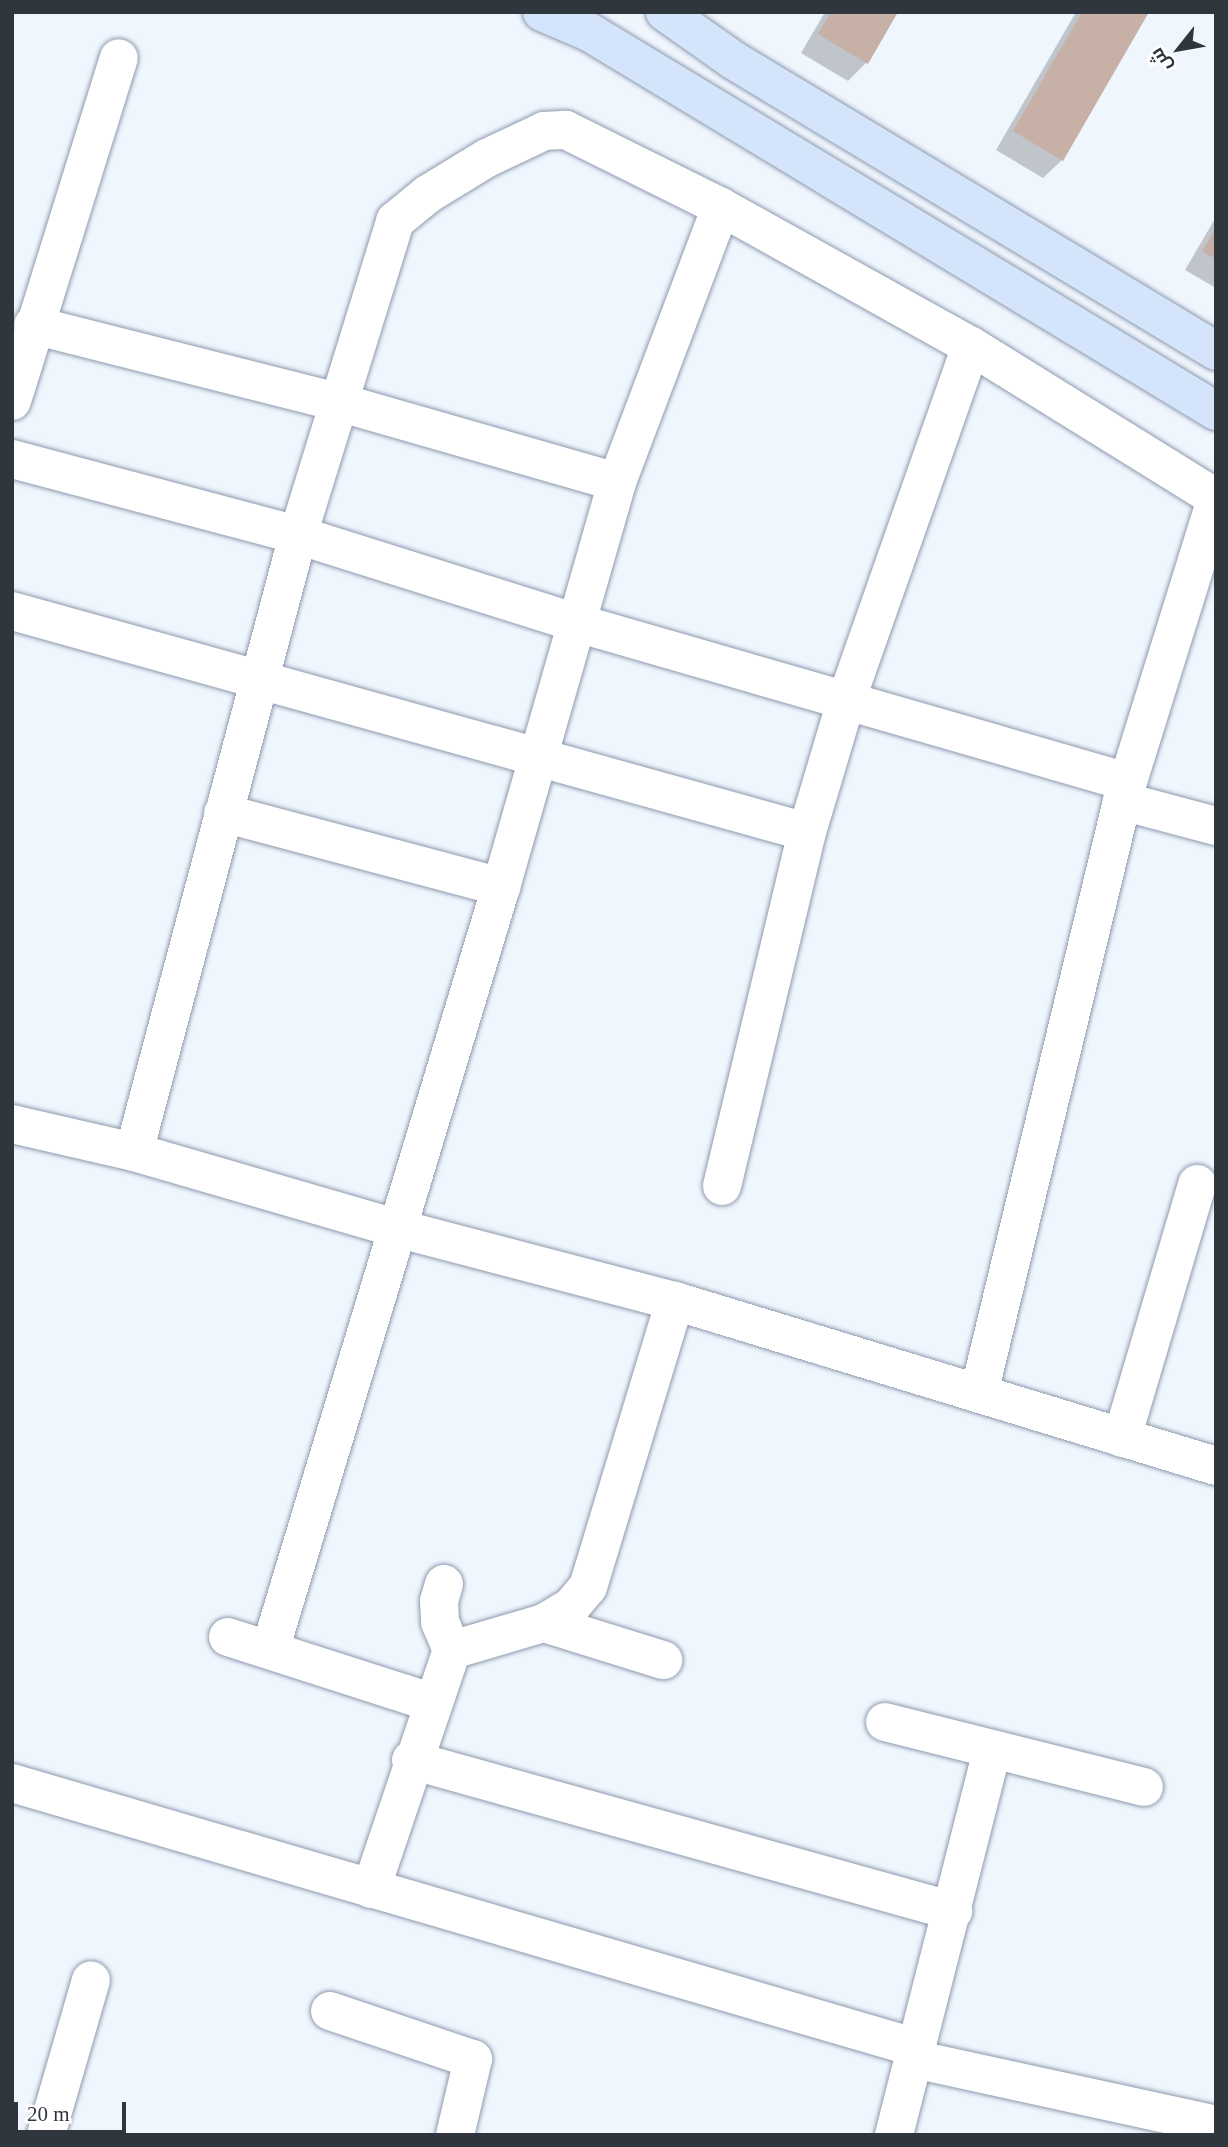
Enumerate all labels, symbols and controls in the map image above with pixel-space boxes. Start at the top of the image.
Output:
north arrow [1144,14,1214,84]
text: ش [1145,44,1176,76]
scale bar [18,2088,130,2132]
text: 20 m [27,2102,70,2126]

